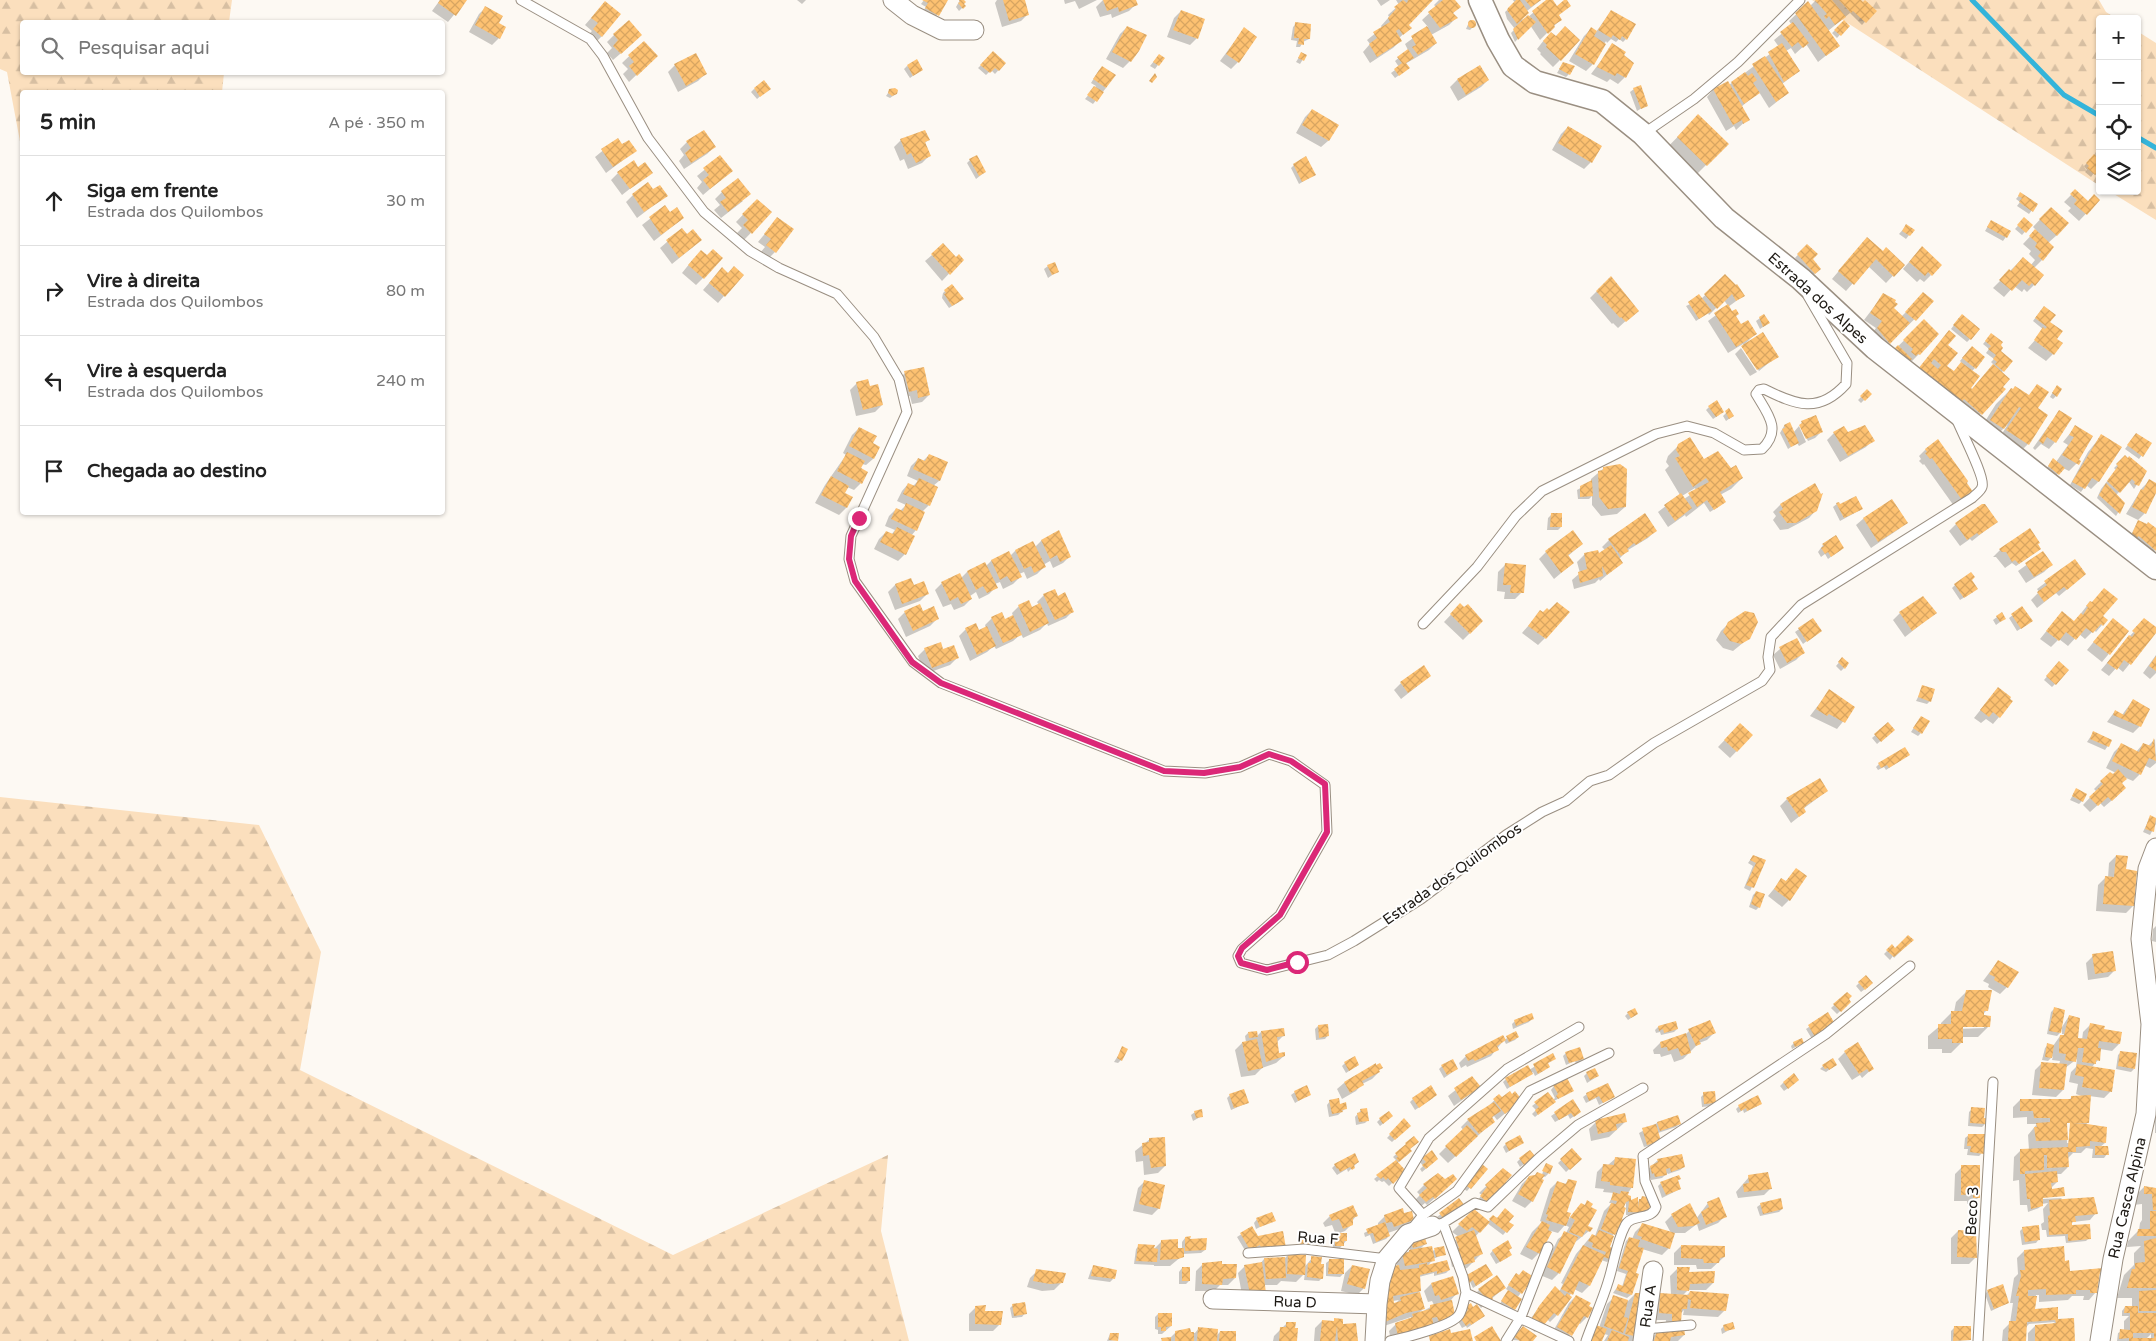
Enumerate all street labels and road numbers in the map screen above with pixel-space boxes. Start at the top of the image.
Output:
street label: Estrada dos Alpes [1764,248,1872,348]
street label: Estrada dos Quilombos [1379,819,1525,929]
street label: Rua Casca Alpina [2104,1135,2150,1261]
street label: Beco 3 [1962,1186,1982,1236]
street label: Rua F [1297,1228,1339,1248]
street label: Rua A [1636,1283,1660,1329]
street label: Rua D [1273,1292,1317,1312]

